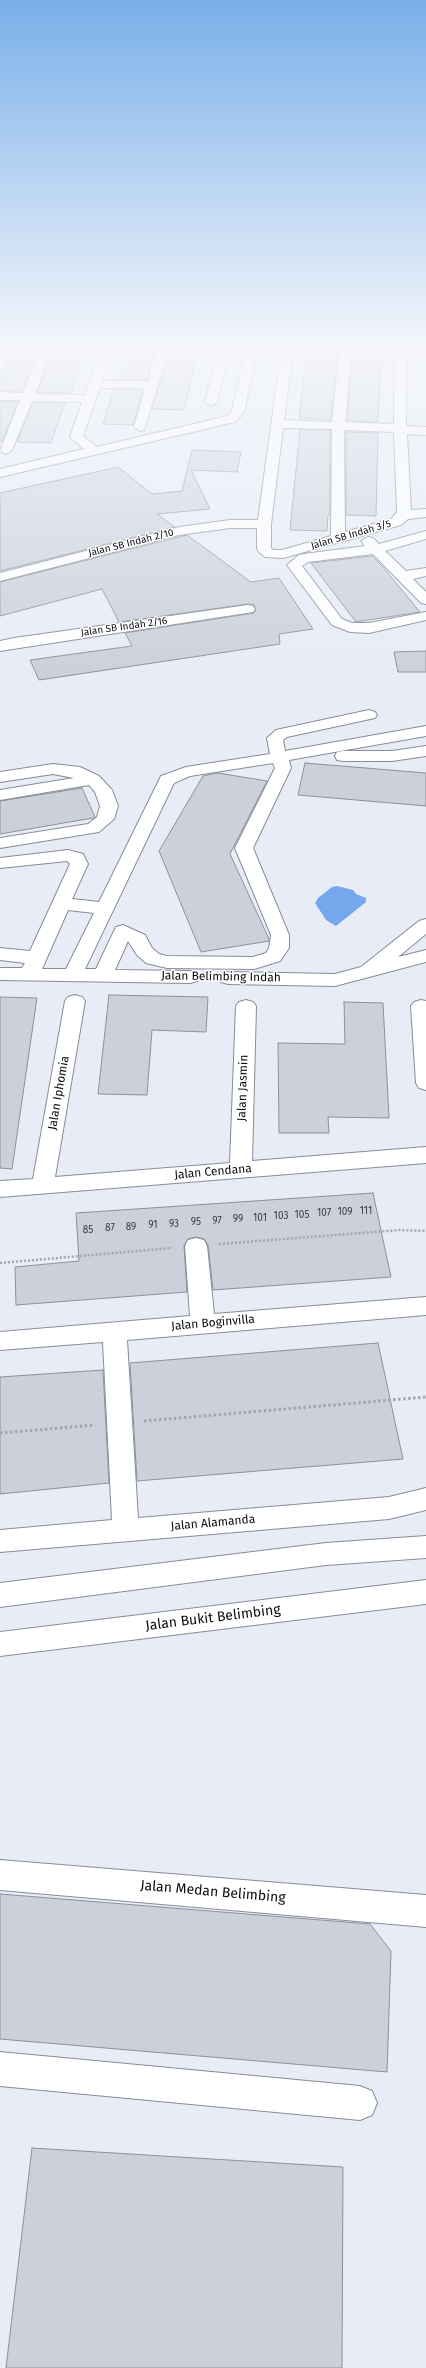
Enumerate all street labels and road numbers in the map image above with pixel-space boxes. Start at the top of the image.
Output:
street label: Jalan SB Indah 3/5 [309,518,393,552]
street label: Jalan SB Indah 2/10 [87,527,175,559]
street label: Jalan SB Indah 2/16 [80,615,168,639]
street label: Jalan Belimbing Indah [161,969,281,985]
street label: Jalan Jasmin [235,1054,251,1122]
street label: Jalan Iphomia [45,1055,73,1131]
street label: Jalan Cendana [174,1161,252,1183]
street label: Jalan Boginvilla [171,1312,255,1334]
street label: Jalan Alamanda [170,1512,256,1534]
street label: Jalan Bukit Belimbing [145,1601,281,1635]
street label: Jalan Medan Belimbing [140,1877,286,1907]

